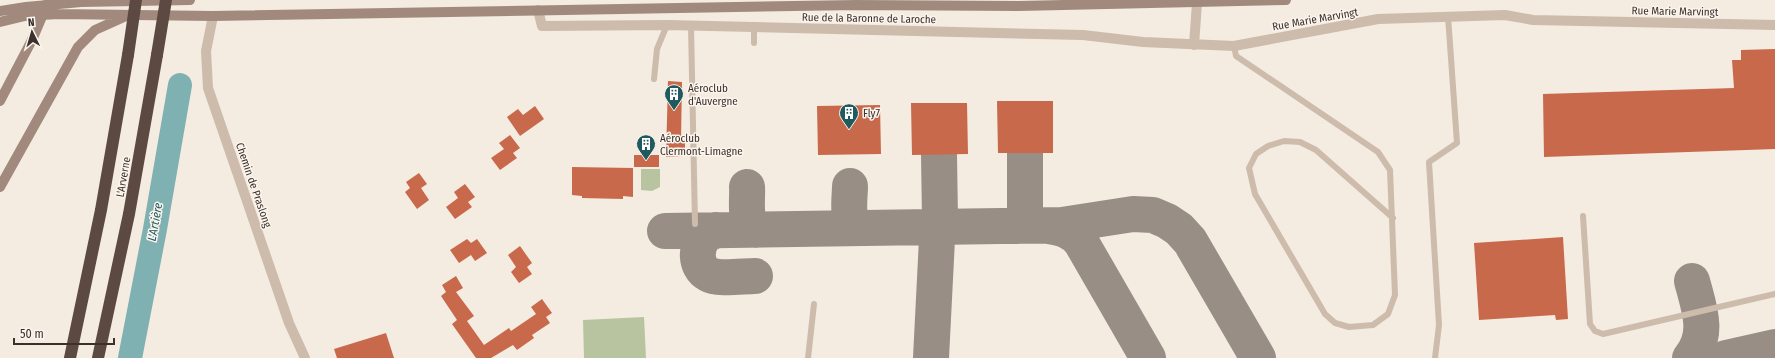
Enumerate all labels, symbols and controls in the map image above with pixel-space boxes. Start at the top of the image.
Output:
street label: Rue Marie Marvingt [1631,4,1719,19]
street label: Rue Marie Marvingt [1271,5,1359,33]
street label: Rue de la Baronne de Laroche [802,11,936,26]
north arrow [12,12,52,52]
text: N [27,16,35,29]
place label: Aéroclub d'Auvergne [688,82,738,108]
building icon: Aéroclub d'Auvergne [663,83,685,111]
building icon: Fly7 [838,102,860,130]
place label: Fly7 [863,107,880,120]
place label: Aéroclub Clermont-Limagne [660,132,743,158]
building icon: Aéroclub Clermont-Limagne [635,133,657,161]
street label: Chemin de Praslong [233,141,274,230]
street label: L'Arverne [114,156,133,198]
water label: L'Artière [145,201,165,242]
scale bar [14,320,114,346]
text: 50 m [20,327,44,341]

